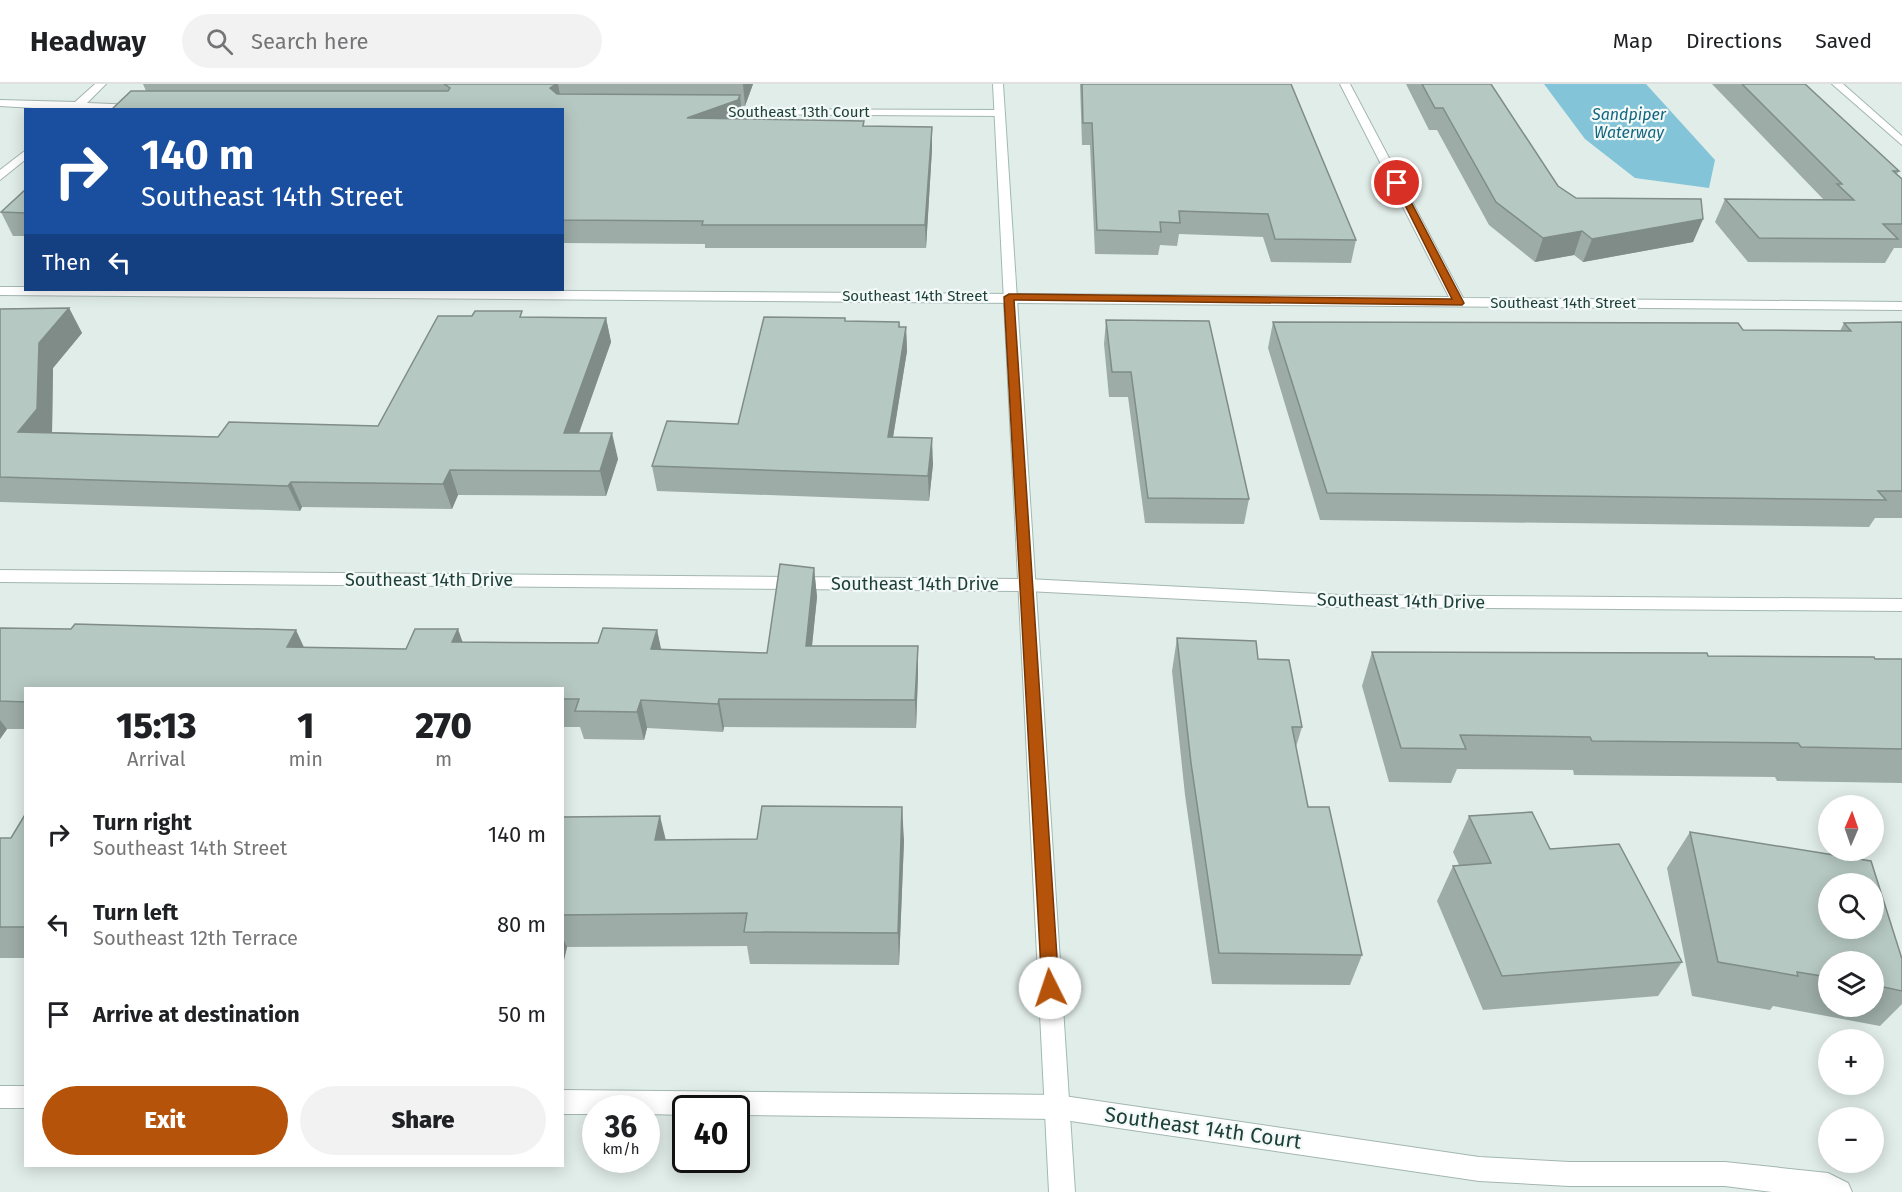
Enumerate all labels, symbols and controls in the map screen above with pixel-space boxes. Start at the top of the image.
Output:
search box [182,14,602,68]
text: Headway [30,25,146,58]
icon: search [203,25,236,58]
text: Search here [251,28,369,55]
text: Map [1613,28,1653,54]
text: Directions [1686,28,1782,54]
text: Saved [1815,28,1872,54]
street label: Southeast 13th Court [728,103,870,121]
water label: Sandpiper Waterway [1591,105,1667,142]
text: 140 m [141,130,254,180]
icon: right [42,132,120,210]
pin [1371,157,1422,208]
icon: arrive [1380,166,1413,199]
text: Southeast 14th Street [141,181,403,213]
icon: left [103,246,136,279]
text: Then [42,249,91,276]
street label: Southeast 14th Street [842,287,988,305]
street label: Southeast 14th Street [1490,294,1636,312]
street label: Southeast 14th Drive [345,569,513,591]
street label: Southeast 14th Drive [831,573,999,595]
street label: Southeast 14th Drive [1317,589,1485,613]
text: 15:13 [116,704,196,748]
text: 1 [297,704,314,748]
text: 270 [415,704,472,748]
text: Arrival [127,747,186,771]
text: min [289,747,323,771]
text: m [435,747,452,771]
north arrow [1818,795,1884,861]
map controls [1818,795,1884,1173]
text: Turn right [93,809,192,836]
icon: right [42,818,75,851]
text: 140 m [488,821,546,848]
text: Southeast 14th Street [93,836,287,860]
button: search [1818,873,1884,939]
text: Turn left [93,899,178,926]
icon: left [42,908,75,941]
text: 80 m [497,911,546,938]
text: Southeast 12th Terrace [93,926,298,950]
button: layers [1818,951,1884,1017]
position arrow [1018,956,1082,1020]
icon: arrive [42,998,75,1031]
text: Arrive at destination [93,1001,300,1028]
text: 50 m [498,1001,546,1028]
button: + [1818,1029,1884,1095]
button: Exit [42,1086,288,1155]
button: Share [300,1086,546,1155]
speed limit sign: 40 [672,1095,750,1173]
street label: Southeast 14th Court [1103,1101,1303,1155]
button: − [1818,1107,1884,1173]
text: 36 [605,1109,637,1145]
text: km/h [602,1140,640,1158]

